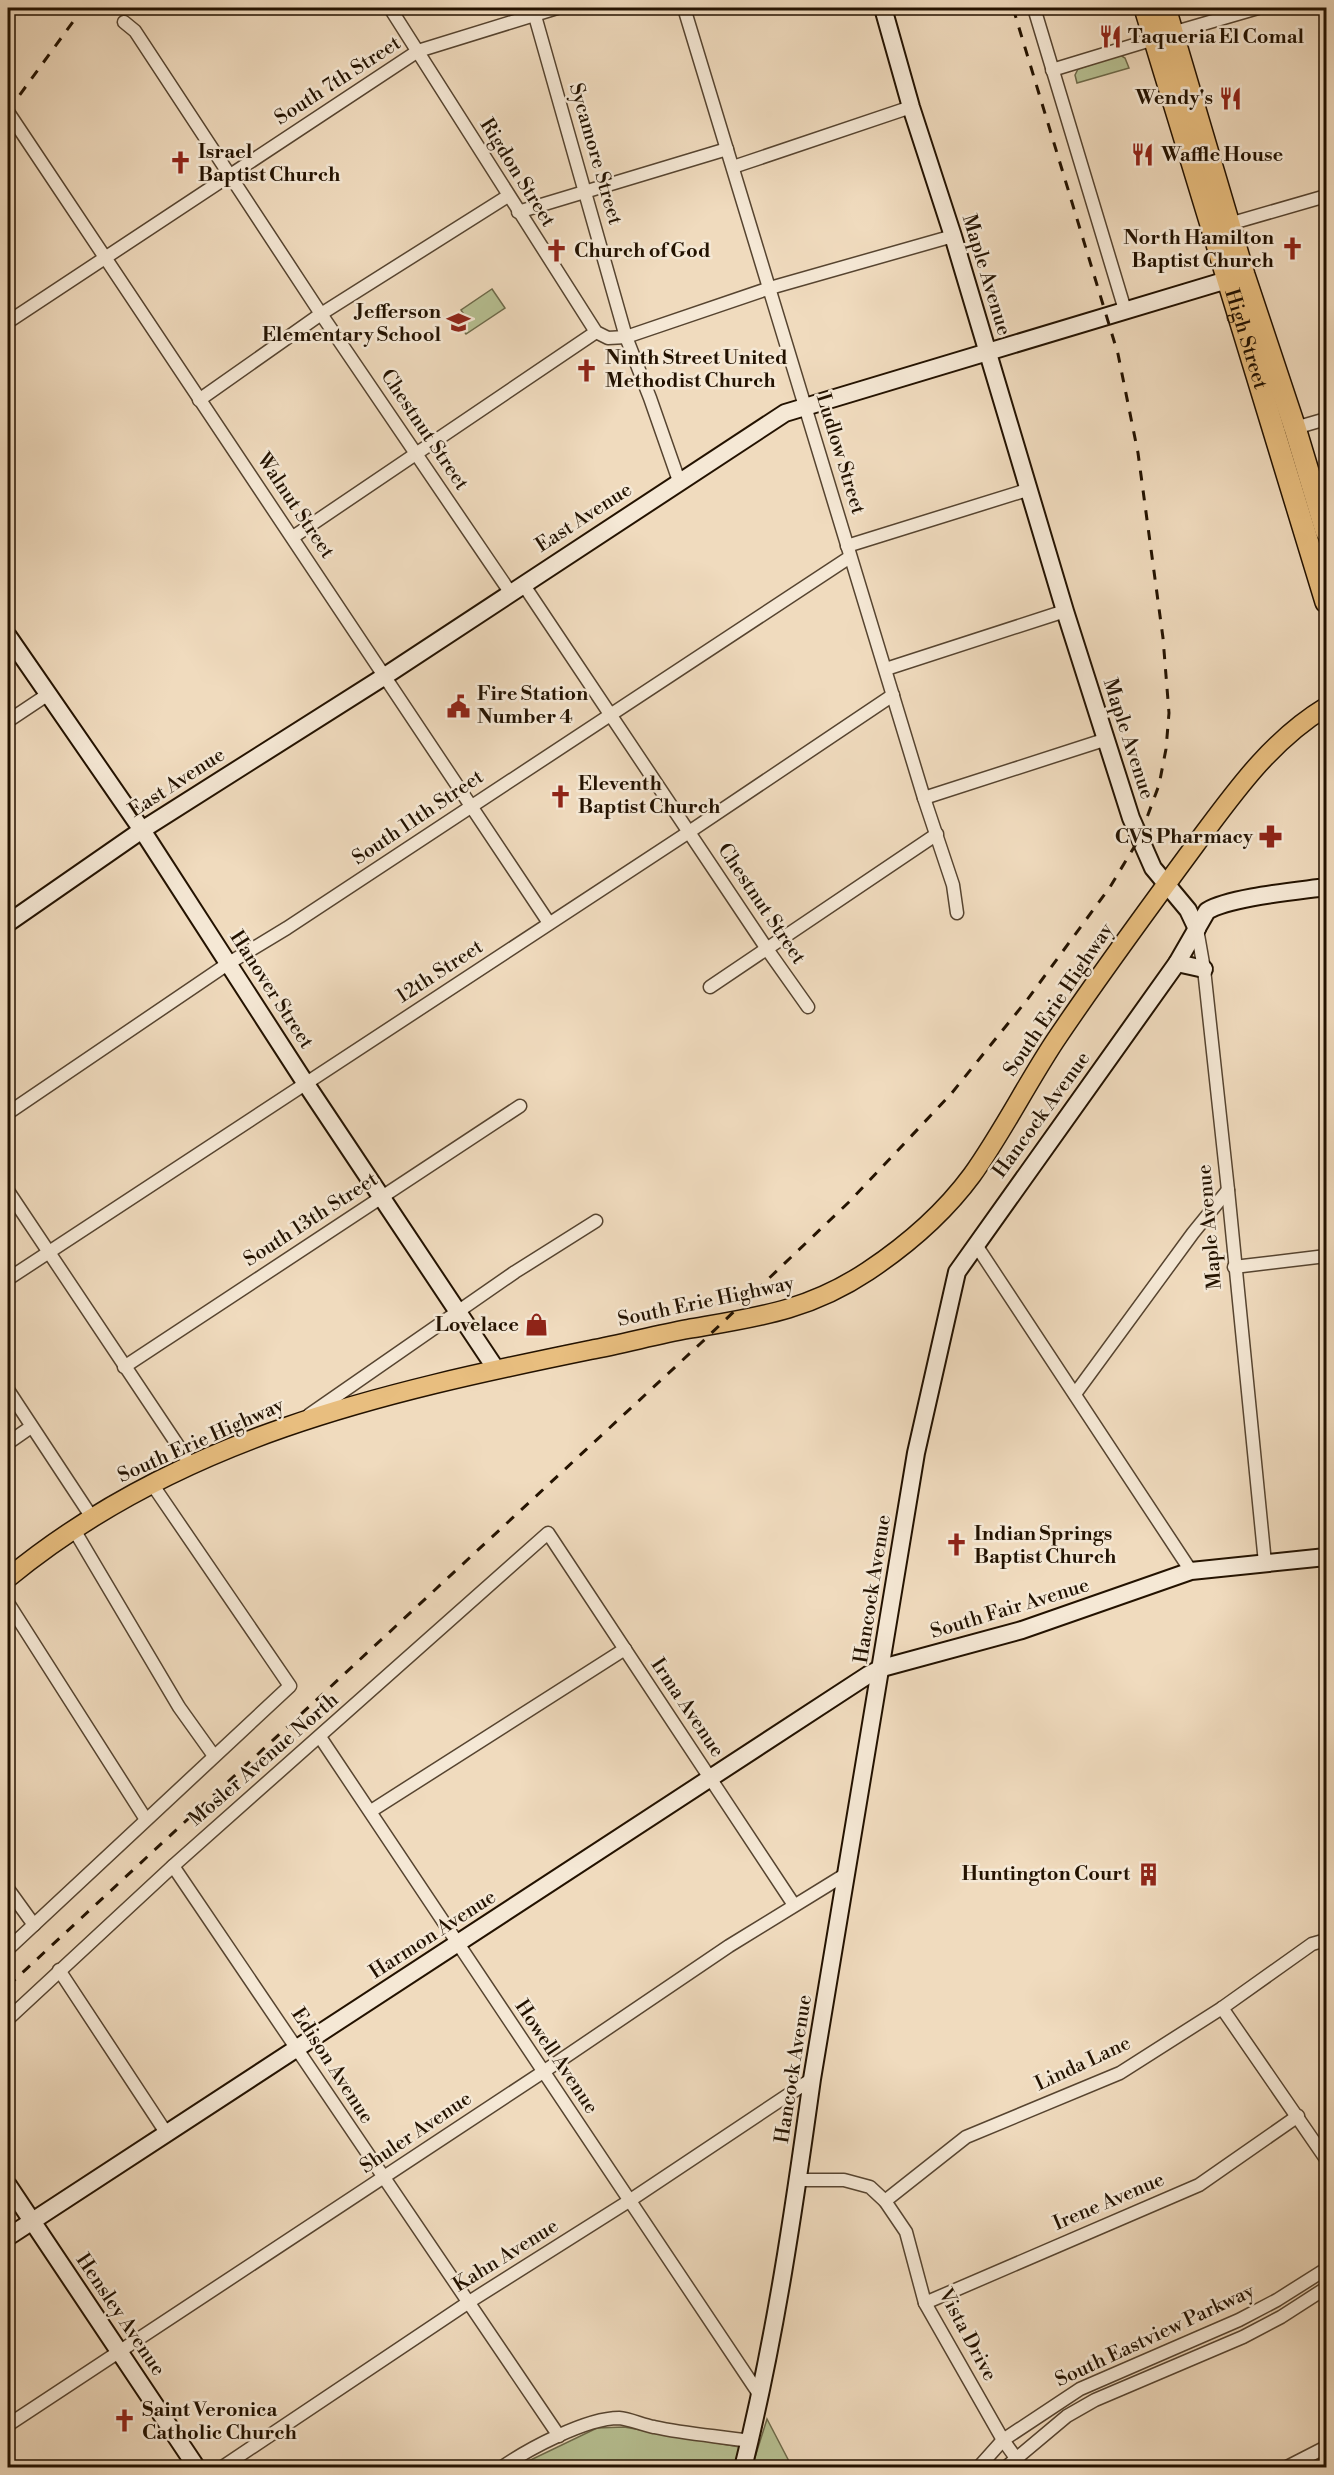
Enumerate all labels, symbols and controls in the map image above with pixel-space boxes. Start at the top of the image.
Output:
restaurant icon: Taqueria El Comal [1097,24,1123,50]
place label: Taqueria El Comal [1128,25,1305,50]
street label: South 7th Street [270,31,406,131]
street label: Sycamore Street [563,80,627,228]
restaurant icon: Wendy's [1218,85,1244,111]
place label: Wendy's [1134,86,1213,111]
street label: Rigdon Street [474,114,560,232]
place label: Israel Baptist Church [198,140,341,188]
restaurant icon: Waffle House [1130,142,1156,168]
place label: Waffle House [1160,143,1284,168]
church icon: Israel Baptist Church [167,150,193,176]
street label: Maple Avenue [956,211,1016,339]
place label: North Hamilton Baptist Church [1123,226,1275,274]
church icon: North Hamilton Baptist Church [1279,236,1305,262]
church icon: Church of God [543,238,569,264]
place label: Church of God [574,239,711,264]
street label: High Street [1219,286,1273,392]
place label: Jefferson Elementary School [262,300,442,348]
school or university icon: Jefferson Elementary School [446,310,472,336]
place label: Ninth Street United Methodist Church [605,346,788,394]
church icon: Ninth Street United Methodist Church [574,357,600,383]
street label: Chestnut Street [374,365,474,495]
street label: Ludlow Street [810,391,870,517]
street label: Walnut Street [250,448,339,563]
street label: East Avenue [531,478,637,558]
street label: Maple Avenue [1097,675,1159,803]
place label: Fire Station Number 4 [477,682,589,730]
public building icon: Fire Station Number 4 [446,693,472,719]
street label: East Avenue [124,743,230,823]
street label: South 11th Street [348,765,488,871]
place label: Eleventh Baptist Church [578,772,721,820]
church icon: Eleventh Baptist Church [547,783,573,809]
pharmacy icon: CVS Pharmacy [1258,824,1284,850]
place label: CVS Pharmacy [1115,825,1254,850]
street label: Chestnut Street [711,839,811,969]
street label: South Erie Highway [998,918,1120,1081]
street label: Hanover Street [224,926,318,1054]
street label: 12th Street [392,935,488,1009]
street label: Hancock Avenue [988,1047,1096,1183]
street label: Maple Avenue [1192,1163,1228,1291]
street label: South 13th Street [239,1167,383,1273]
street label: South Erie Highway [616,1271,797,1333]
shop icon: Lovelace [524,1312,550,1338]
place label: Lovelace [435,1313,519,1338]
street label: South Erie Highway [114,1393,288,1489]
street label: Hancock Avenue [849,1513,897,1665]
place label: Indian Springs Baptist Church [974,1522,1117,1570]
church icon: Indian Springs Baptist Church [943,1532,969,1558]
street label: South Fair Avenue [928,1573,1092,1645]
street label: Irma Avenue [645,1654,729,1762]
street label: Mosler Avenue North [184,1688,344,1832]
building icon: Huntington Court [1135,1861,1161,1887]
place label: Huntington Court [961,1862,1131,1887]
street label: Harmon Avenue [365,1885,501,1985]
street label: Hancock Avenue [770,1993,818,2145]
street label: Howell Avenue [509,1995,603,2119]
street label: Edison Avenue [285,2003,379,2129]
street label: Linda Lane [1031,2031,1135,2097]
street label: Shuler Avenue [355,2086,477,2180]
street label: Irene Avenue [1050,2167,1168,2237]
street label: Kahn Avenue [449,2214,563,2298]
street label: Hensley Avenue [70,2249,170,2381]
street label: South Eastview Parkway [1051,2279,1259,2393]
street label: Vista Drive [932,2284,1002,2386]
place label: Saint Veronica Catholic Church [142,2398,297,2446]
church icon: Saint Veronica Catholic Church [111,2408,137,2434]

